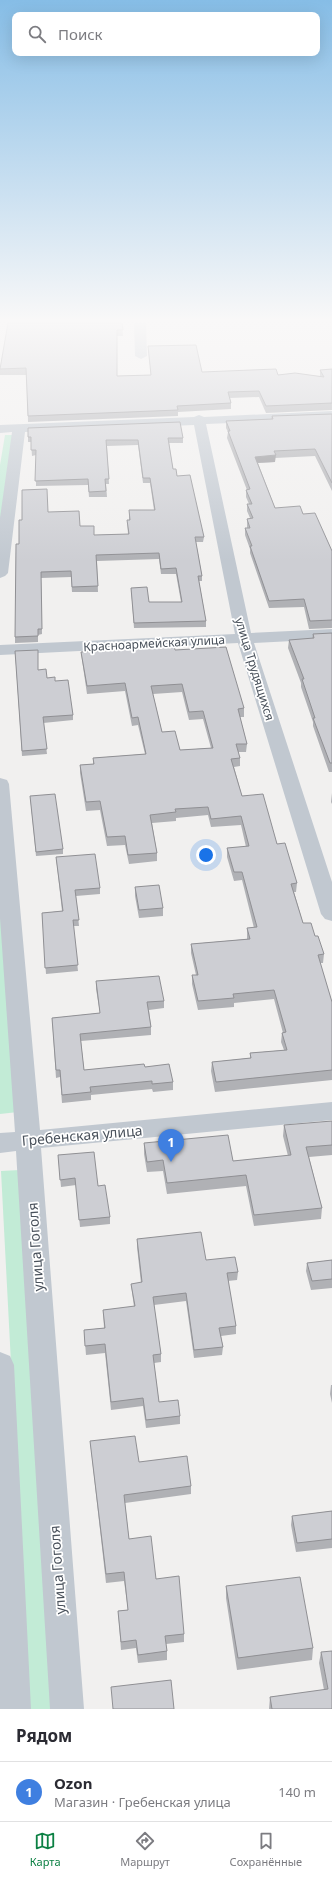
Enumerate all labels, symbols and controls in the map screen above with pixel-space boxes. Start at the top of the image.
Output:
search box [12,12,320,56]
icon: search [26,23,48,45]
text: Поиск [58,24,103,44]
street label: улица Трудящихся [231,615,279,723]
street label: Красноармейская улица [83,631,225,655]
your location [196,845,216,865]
street label: Гребенская улица [21,1120,143,1150]
pin: 1 [158,1129,184,1162]
street label: улица Гоголя [22,1202,48,1292]
street label: улица Гоголя [44,1525,70,1615]
text: Рядом [16,1724,72,1747]
text: Ozon [54,1773,92,1793]
text: 1 [25,1783,33,1801]
text: 140 m [278,1783,316,1801]
text: Магазин · Гребенская улица [54,1793,231,1811]
tab: Карта [30,1830,61,1869]
tab: Маршрут [120,1830,170,1869]
tab: Сохранённые [230,1830,302,1869]

